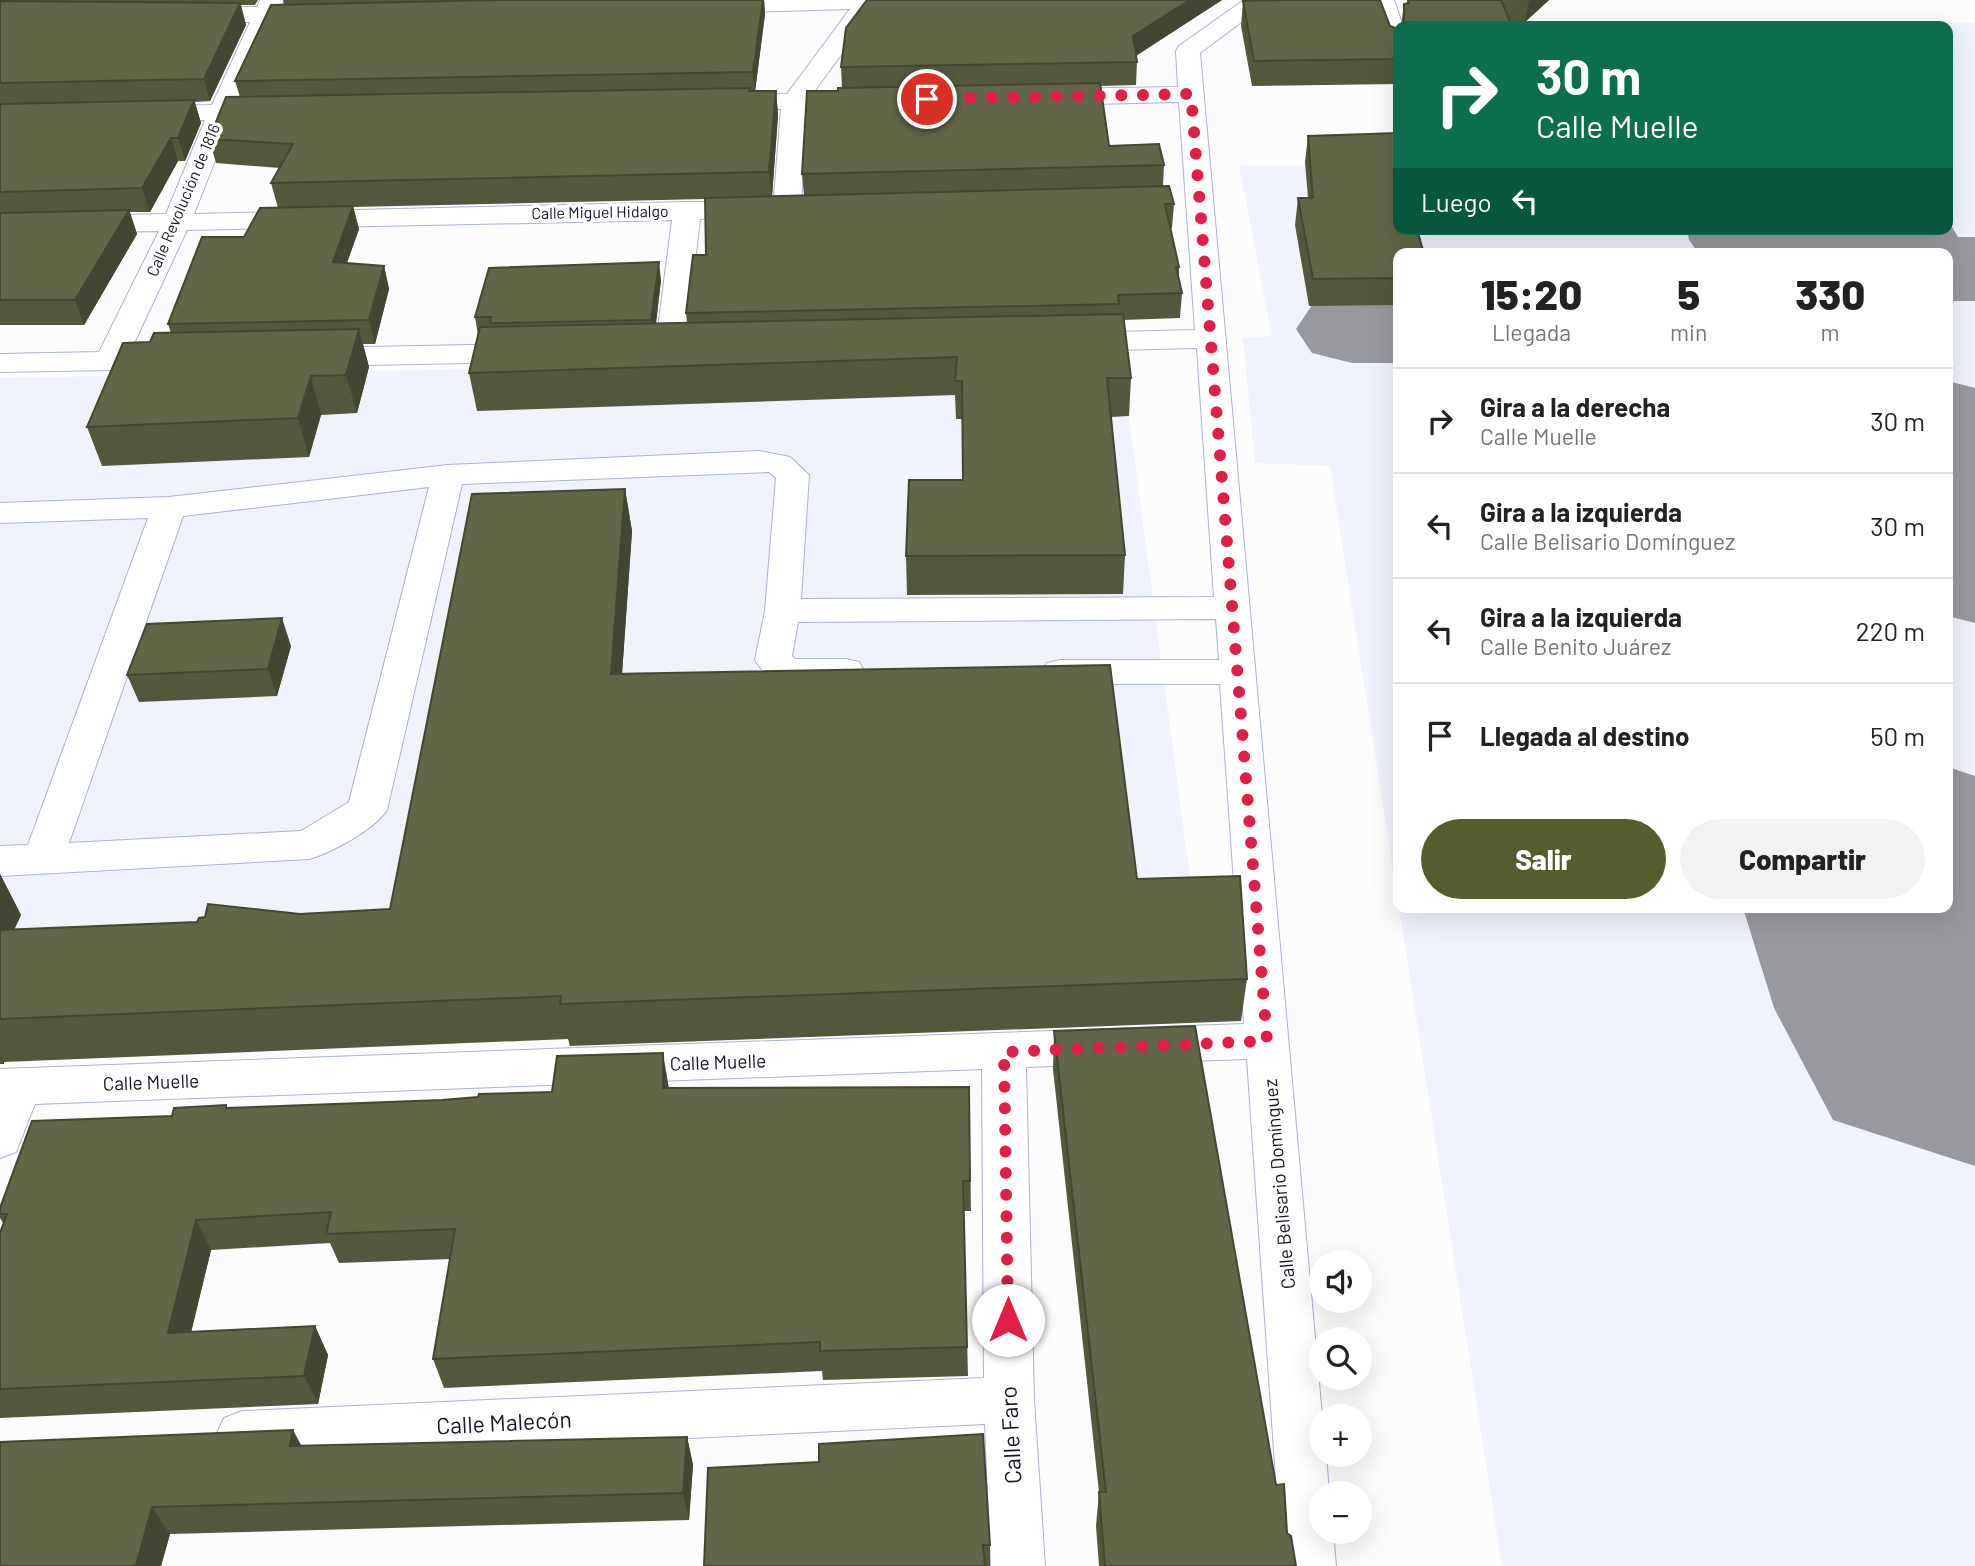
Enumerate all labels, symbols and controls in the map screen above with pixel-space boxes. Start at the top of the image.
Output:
text: 30 m [1536,46,1641,105]
icon: right [1421,49,1512,140]
pin [897,69,957,129]
icon: arrive [908,80,946,118]
text: Calle Muelle [1536,106,1699,144]
street label: Calle Revolución de 1816 [142,121,223,279]
icon: left [1506,182,1544,220]
text: Luego [1421,186,1492,217]
street label: Calle Miguel Hidalgo [531,201,669,222]
text: 15:20 [1481,268,1582,318]
text: 5 [1677,268,1700,318]
text: 330 [1795,268,1865,318]
text: Llegada [1492,318,1571,346]
text: min [1670,318,1707,346]
text: m [1821,318,1840,346]
text: Gira a la derecha [1480,391,1670,422]
icon: right [1421,402,1459,440]
text: 30 m [1870,405,1925,436]
text: Calle Muelle [1480,422,1597,450]
text: Gira a la izquierda [1480,496,1682,527]
icon: left [1421,507,1459,545]
text: 30 m [1870,510,1925,541]
text: Calle Belisario Domínguez [1480,527,1735,555]
text: Gira a la izquierda [1480,601,1682,632]
icon: left [1421,612,1459,650]
text: 220 m [1856,615,1925,646]
text: Calle Benito Juárez [1480,632,1671,660]
icon: arrive [1421,717,1459,755]
text: Llegada al destino [1480,720,1689,751]
text: 50 m [1870,720,1925,751]
button: Salir [1421,819,1666,899]
button: Compartir [1680,819,1925,899]
street label: Calle Muelle [669,1048,767,1075]
street label: Calle Muelle [102,1068,200,1095]
street label: Calle Belisario Domínguez [1258,1078,1299,1290]
map controls [1309,1250,1372,1544]
button: sound [1309,1250,1372,1313]
position arrow [971,1283,1045,1357]
button: search [1309,1327,1372,1390]
street label: Calle Faro [993,1385,1027,1485]
street label: Calle Malecón [436,1404,572,1440]
button: + [1309,1404,1372,1467]
button: − [1309,1481,1372,1544]

